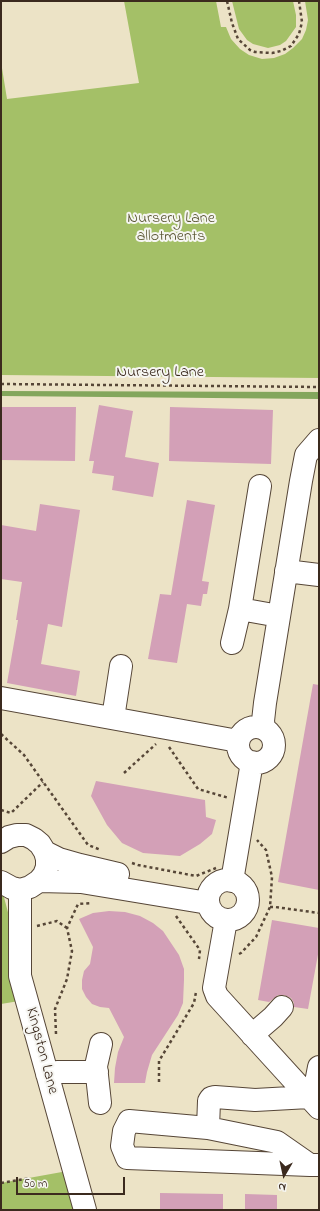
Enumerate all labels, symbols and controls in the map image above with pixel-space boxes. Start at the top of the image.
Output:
park label: Nursery Lane allotments [127,209,215,247]
street label: Nursery Lane [116,363,204,383]
street label: Kingston Lane [20,1005,62,1097]
north arrow [264,1155,304,1195]
scale bar [18,1169,127,1195]
text: 50 m [23,1175,47,1193]
text: N [277,1178,287,1195]

